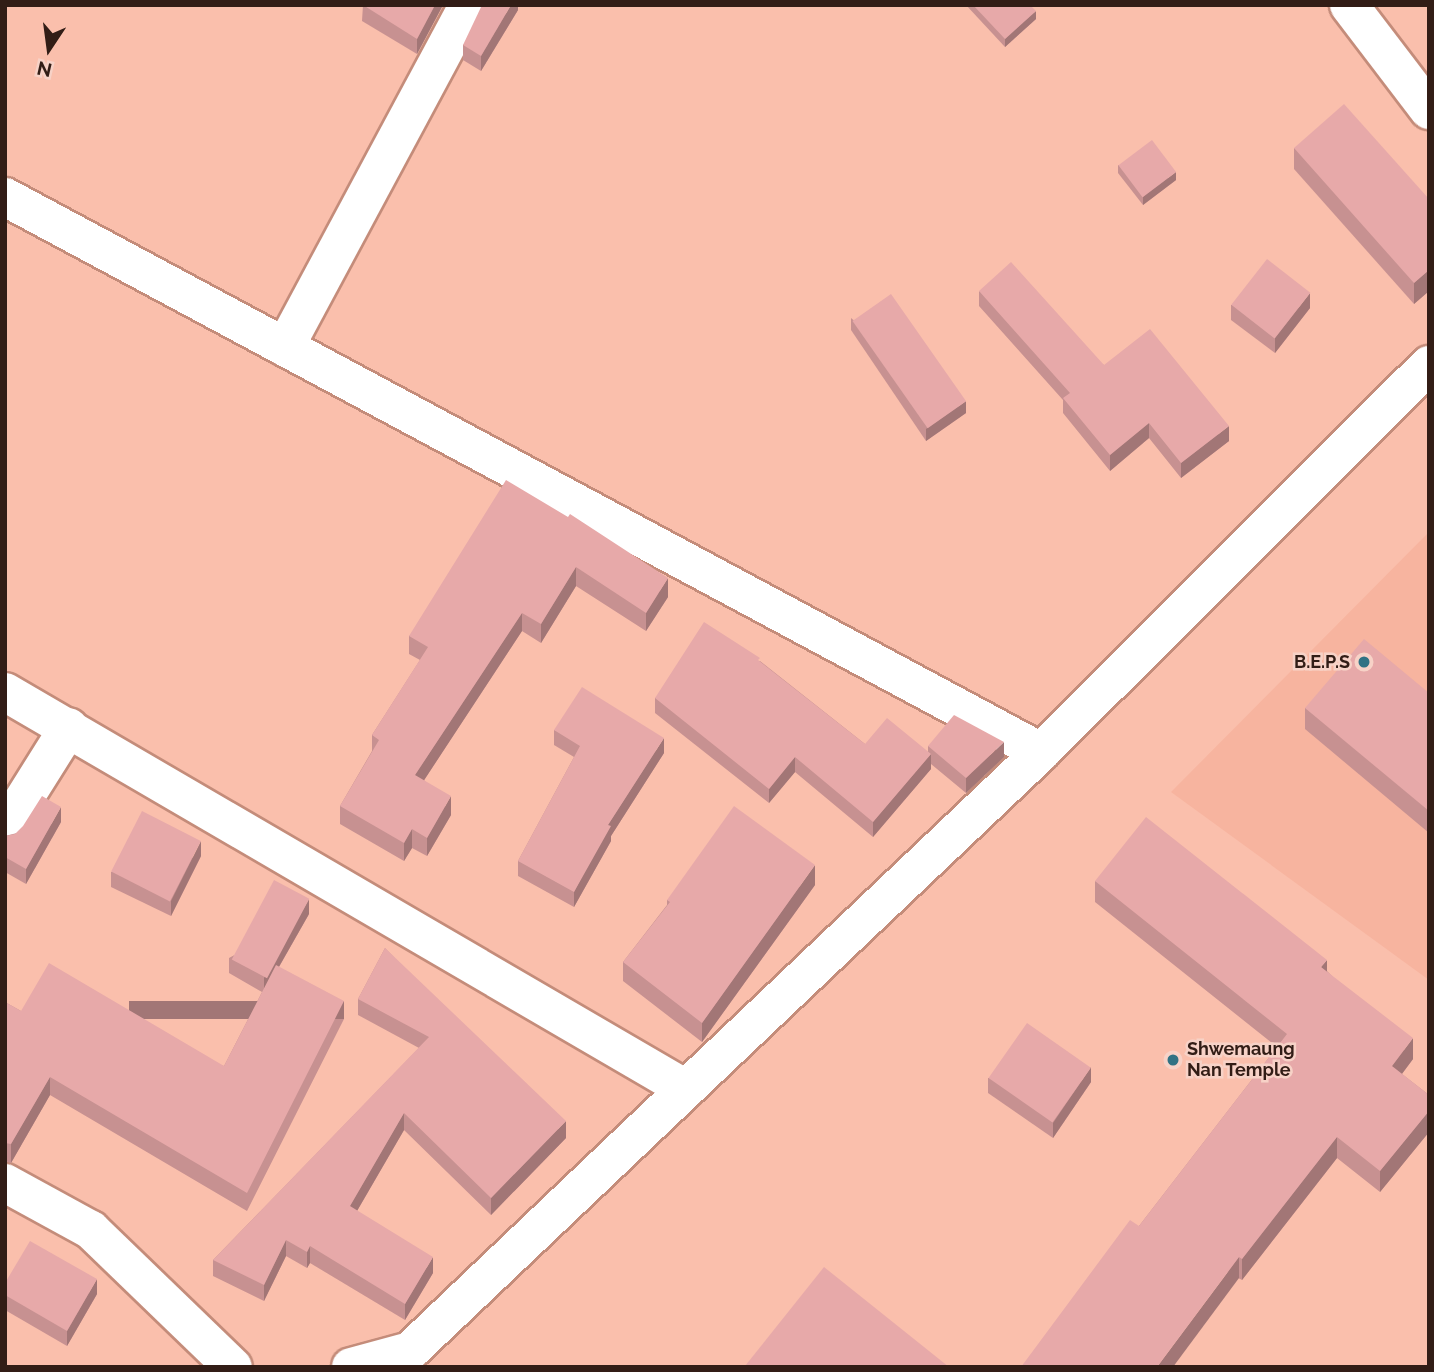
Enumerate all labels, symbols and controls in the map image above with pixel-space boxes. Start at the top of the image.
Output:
north arrow [14,14,84,84]
text: N [35,57,54,82]
place label: B.E.P.S [1294,651,1350,673]
marker: B.E.P.S [1356,654,1372,670]
place label: Shwemaung Nan Temple [1187,1039,1295,1082]
marker: Shwemaung Nan Temple [1165,1052,1181,1068]

